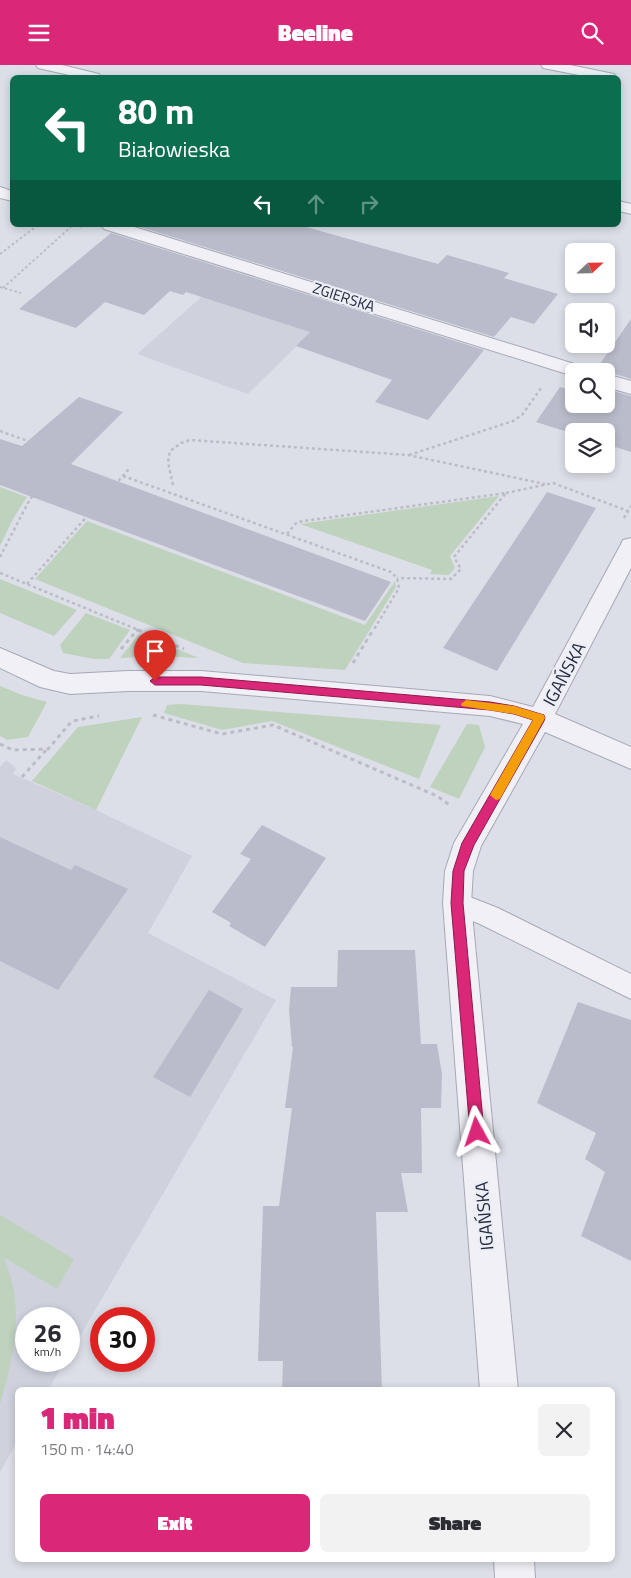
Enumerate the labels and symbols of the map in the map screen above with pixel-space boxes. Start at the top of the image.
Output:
north arrow [565,243,615,293]
street label: ZGIERSKA [310,276,378,318]
pin [134,630,176,681]
street label: IGAŃSKA [536,637,592,711]
position arrow [450,1105,502,1157]
street label: IGAŃSKA [468,1180,500,1252]
speed limit sign: 30 [90,1307,155,1372]

